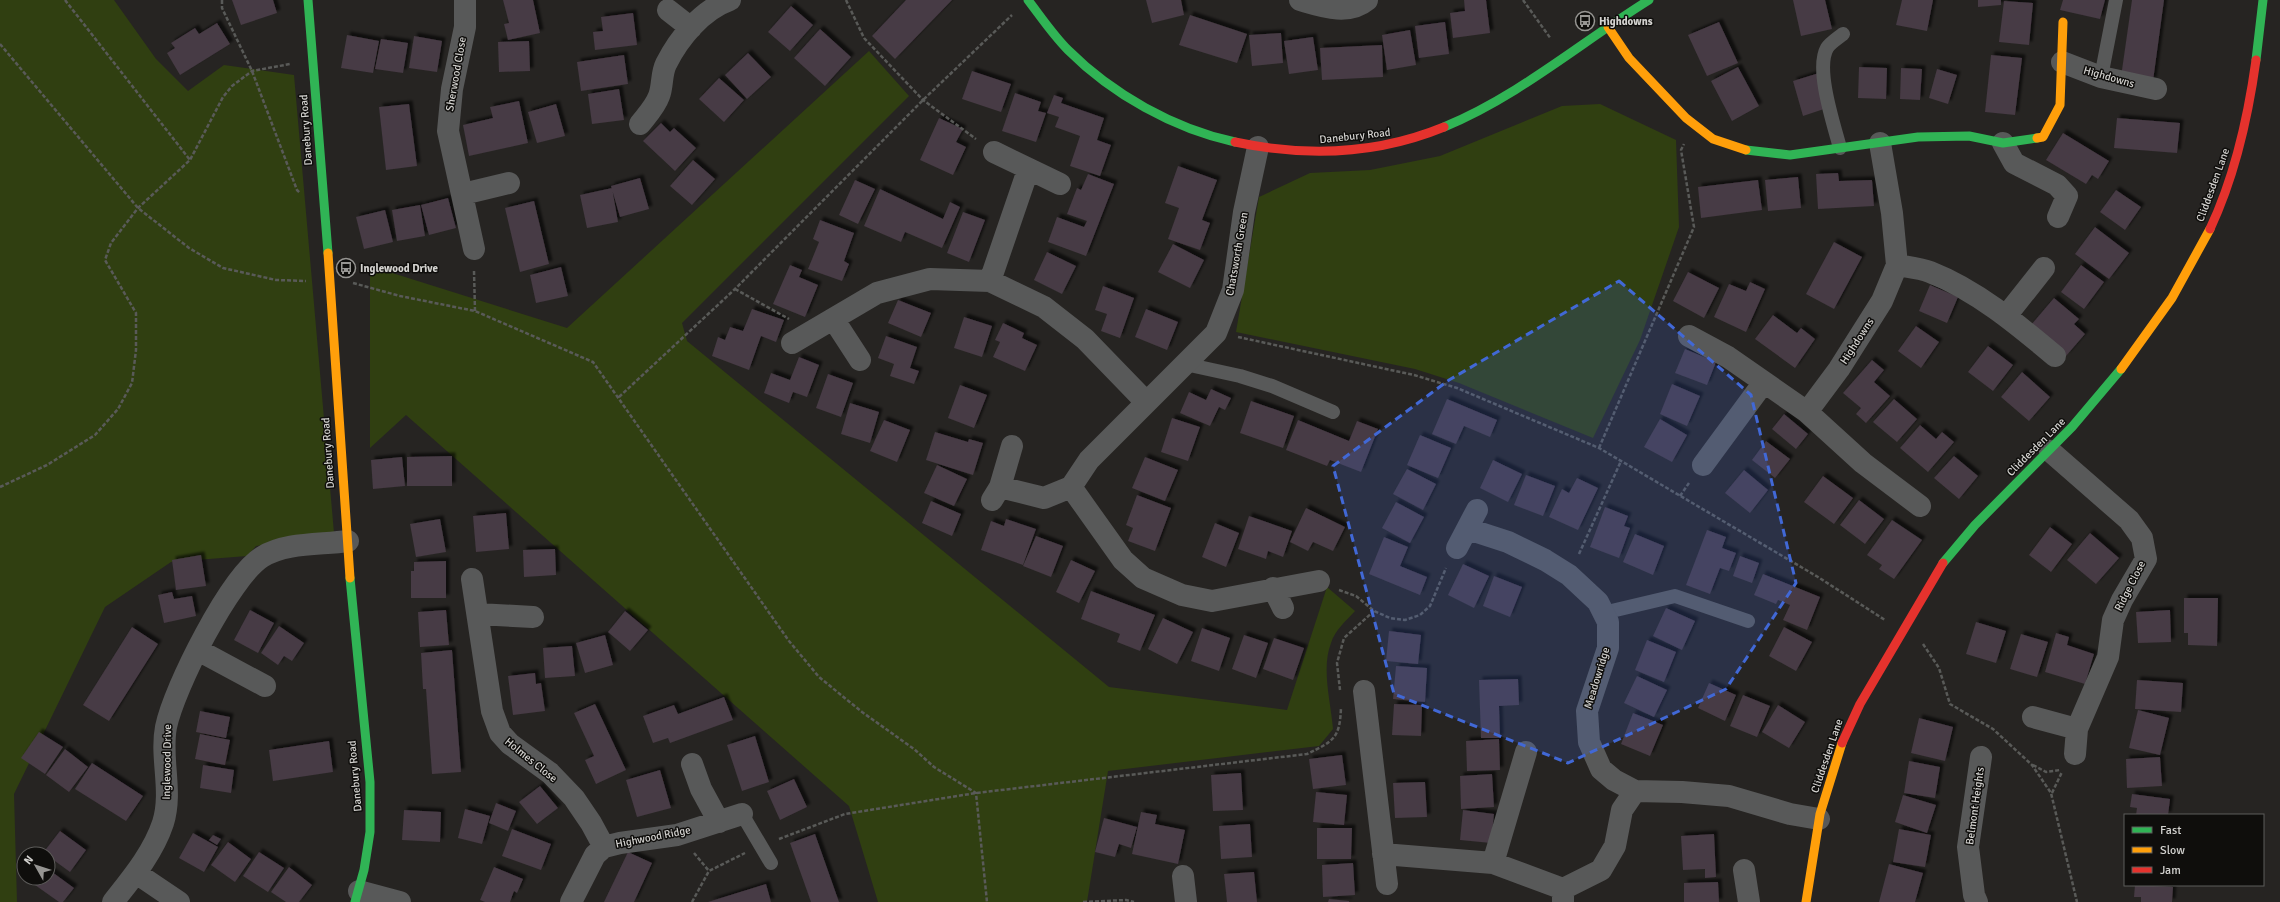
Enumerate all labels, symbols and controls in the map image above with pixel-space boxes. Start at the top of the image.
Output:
bus stop icon: Highdowns [1574,10,1596,32]
place label: Highdowns [1599,15,1653,28]
street label: Sherwood Close [443,36,469,112]
street label: Highdowns [2082,64,2136,91]
street label: Danebury Road [297,94,315,166]
street label: Danebury Road [1319,126,1391,146]
street label: Cliddesden Lane [2194,146,2232,224]
street label: Chatsworth Green [1223,211,1251,297]
bus stop icon: Inglewood Drive [335,257,357,279]
place label: Inglewood Drive [360,262,438,275]
street label: Highdowns [1837,315,1877,367]
street label: Cliddesden Lane [2004,415,2068,479]
street label: Danebury Road [319,417,337,489]
street label: Ridge Close [2112,559,2148,613]
street label: Meadowridge [1581,646,1613,710]
street label: Cliddesden Lane [1808,717,1846,795]
street label: Inglewood Drive [160,724,174,800]
street label: Holmes Close [502,735,560,785]
street label: Danebury Road [345,740,365,812]
street label: Belmont Heights [1963,766,1987,846]
legend [2124,814,2264,886]
street label: Highwood Ridge [614,823,692,851]
text: Fast [2160,823,2181,838]
text: Slow [2160,843,2185,858]
north arrow [16,846,56,886]
text: N [21,853,36,867]
text: Jam [2160,863,2181,878]

